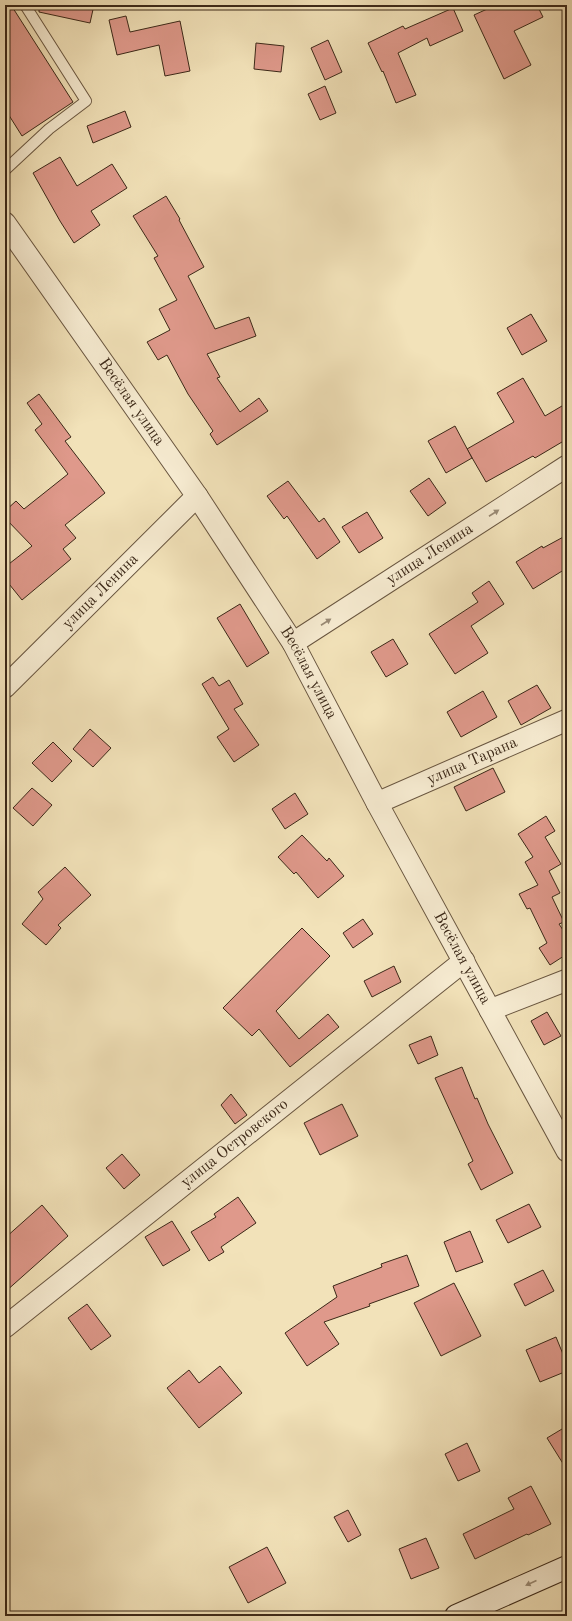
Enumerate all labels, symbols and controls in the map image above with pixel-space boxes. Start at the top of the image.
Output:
street label: Весёлая улица [95,356,167,449]
one-way arrow [488,510,500,517]
street label: улица Ленина [384,521,476,588]
street label: улица Ленина [60,551,142,632]
one-way arrow [321,618,331,626]
street label: Весёлая улица [277,624,340,722]
street label: улица Тарана [425,735,520,788]
street label: Весёлая улица [430,909,493,1007]
street label: улица Островского [178,1096,292,1191]
one-way arrow [525,1580,537,1586]

